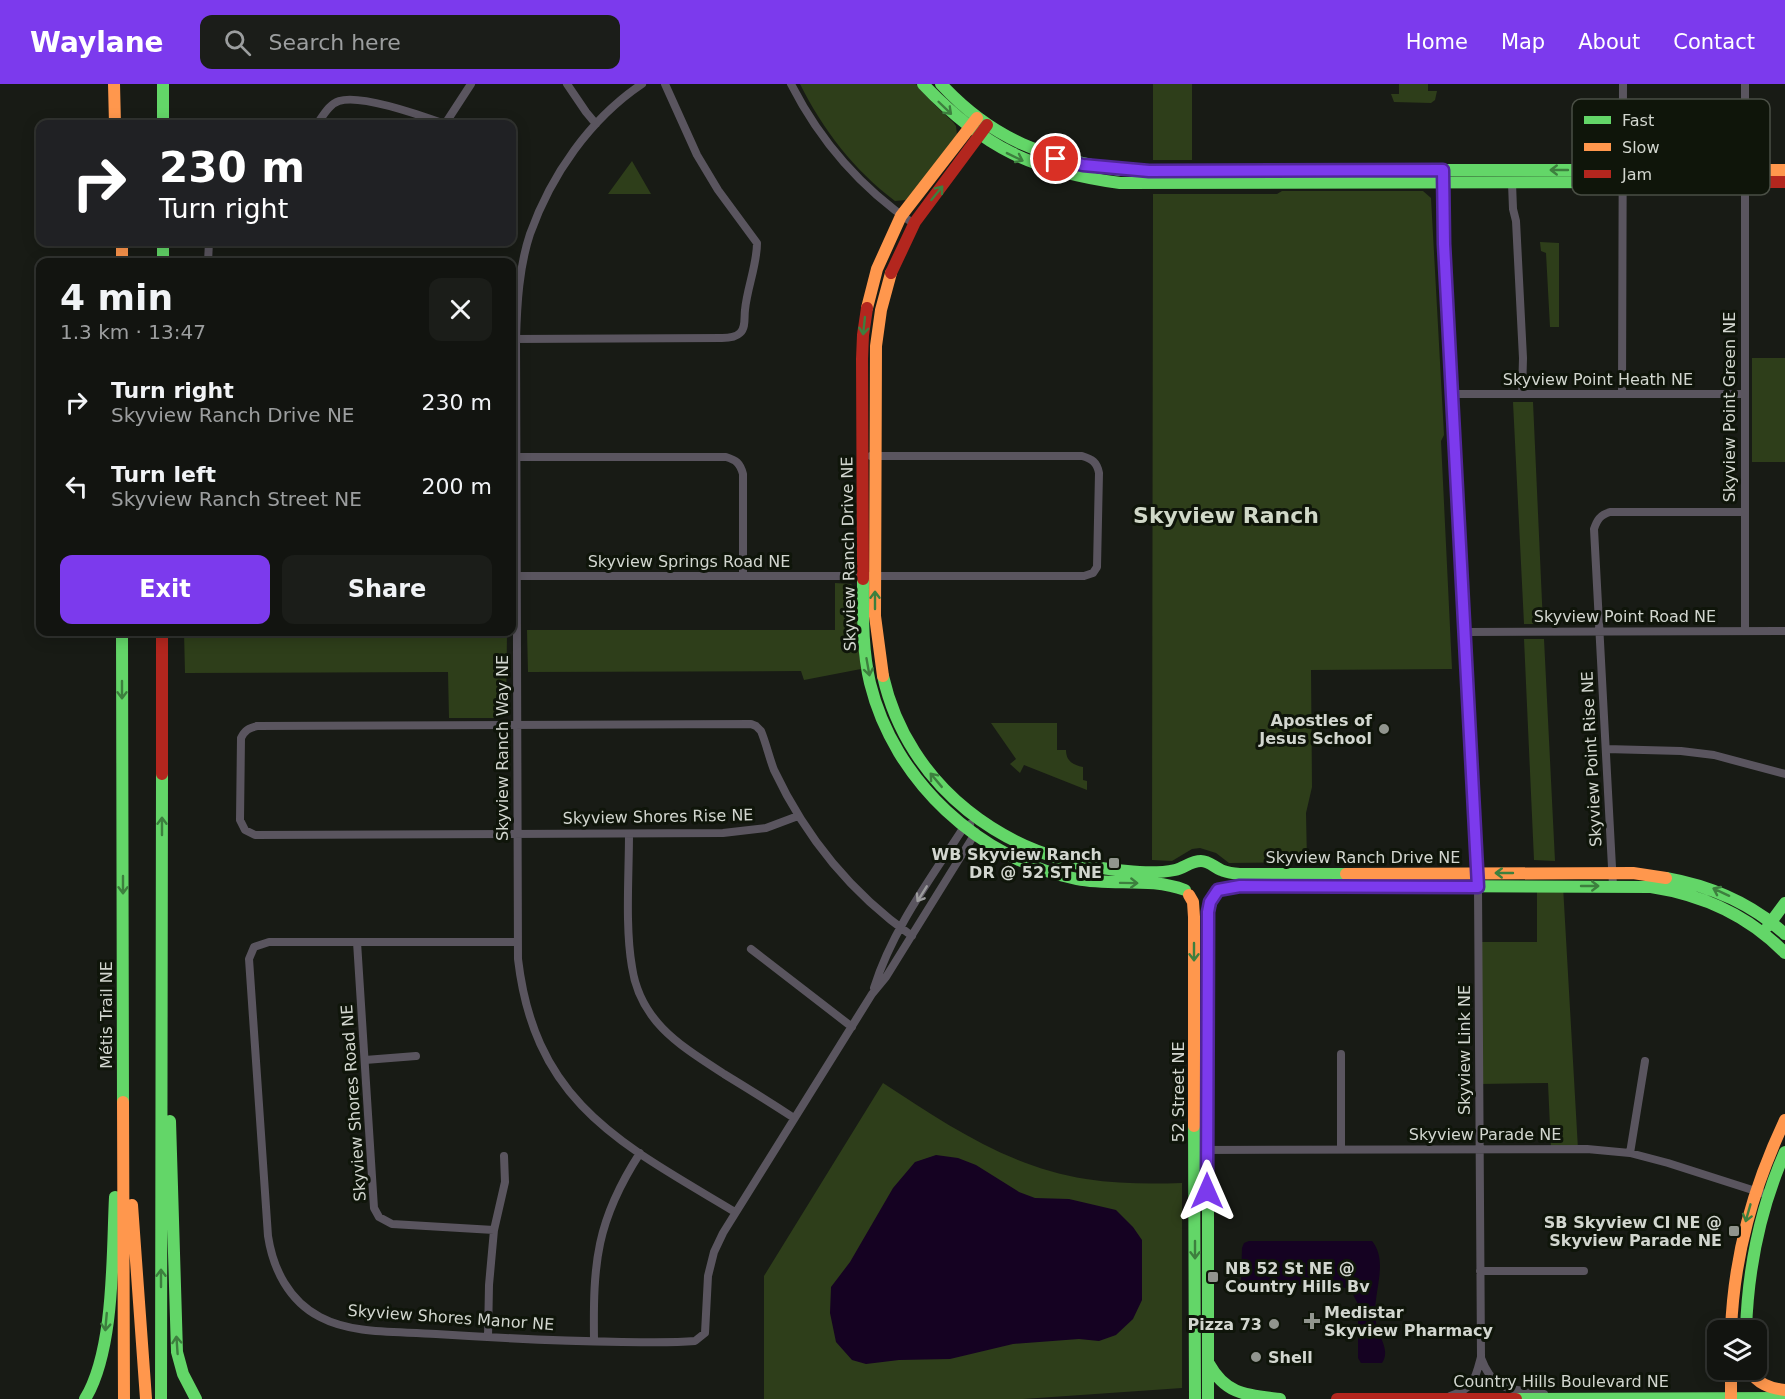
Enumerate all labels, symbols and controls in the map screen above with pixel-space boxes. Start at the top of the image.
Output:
search box [200,15,620,69]
text: Waylane [30,26,164,59]
icon: search [221,26,254,59]
text: Search here [269,30,401,55]
text: Home [1406,30,1468,54]
text: Map [1501,30,1545,54]
text: About [1578,30,1640,54]
text: Contact [1673,30,1755,54]
legend [1572,99,1770,195]
one-way arrow [938,100,953,115]
text: Fast [1622,111,1654,130]
pin [1030,133,1081,184]
text: Slow [1622,138,1659,157]
icon: arrive [1039,142,1072,175]
text: 230 m [159,143,305,192]
icon: right [60,144,138,222]
one-way arrow [1005,151,1023,163]
one-way arrow [1549,164,1569,176]
text: Jam [1621,165,1652,184]
one-way arrow [930,185,943,201]
text: Turn right [159,193,288,224]
text: 4 min [60,277,173,318]
button: close [429,278,492,341]
street label: Skyview Point Green NE [1720,312,1739,502]
one-way arrow [858,315,869,335]
text: 1.3 km · 13:47 [60,320,206,344]
street label: Skyview Point Heath NE [1503,370,1693,389]
text: Turn right [111,378,234,403]
icon: right [60,386,93,419]
text: 230 m [422,390,492,415]
text: Skyview Ranch Drive NE [111,403,355,427]
street label: Skyview Ranch Drive NE [837,456,860,652]
text: Turn left [111,462,216,487]
icon: left [60,470,93,503]
text: 200 m [422,474,492,499]
text: Skyview Ranch Street NE [111,487,362,511]
district label: Skyview Ranch [1133,503,1319,528]
street label: Skyview Springs Road NE [588,552,790,571]
button: Exit [60,555,270,624]
button: Share [282,555,492,624]
one-way arrow [869,590,881,610]
street label: Skyview Point Road NE [1534,607,1716,626]
street label: Skyview Ranch Way NE [493,655,512,841]
one-way arrow [862,657,873,677]
street label: Skyview Point Rise NE [1577,671,1606,847]
one-way arrow [116,679,128,699]
place label: Apostles of Jesus School [1258,711,1373,748]
marker: Apostles of Jesus School [1377,722,1391,736]
one-way arrow [929,772,942,788]
street label: Skyview Shores Rise NE [562,805,754,828]
one-way arrow [156,816,168,836]
place label: WB Skyview Ranch DR @ 52 ST NE [931,845,1102,882]
street label: Skyview Ranch Drive NE [1266,848,1460,867]
marker: WB Skyview Ranch DR @ 52 ST NE [1107,856,1121,870]
one-way arrow [1495,867,1515,879]
one-way arrow [117,874,129,894]
one-way arrow [1119,877,1139,889]
one-way arrow [1579,880,1599,892]
one-way arrow [915,885,927,902]
one-way arrow [1712,886,1730,898]
one-way arrow [1188,942,1200,962]
street label: Métis Trail NE [97,961,116,1069]
street label: Skyview Link NE [1455,985,1474,1115]
street label: Skyview Shores Road NE [337,1004,370,1202]
street label: 52 Street NE [1169,1041,1188,1143]
street label: Skyview Parade NE [1409,1125,1561,1144]
position arrow [1175,1159,1239,1223]
one-way arrow [1742,1203,1753,1222]
place label: SB Skyview CI NE @ Skyview Parade NE [1544,1213,1722,1250]
marker: SB Skyview CI NE @ Skyview Parade NE [1727,1224,1741,1238]
one-way arrow [1189,1240,1201,1260]
place label: NB 52 St NE @ Country Hills Bv [1225,1259,1370,1296]
one-way arrow [155,1268,167,1288]
marker: NB 52 St NE @ Country Hills Bv [1206,1270,1220,1284]
street label: Skyview Shores Manor NE [347,1301,555,1334]
place label: Medistar Skyview Pharmacy [1324,1303,1493,1340]
one-way arrow [100,1312,111,1331]
marker: Medistar Skyview Pharmacy [1305,1314,1319,1328]
place label: Pizza 73 [1188,1315,1262,1334]
marker: Pizza 73 [1267,1317,1281,1331]
map controls [1707,1320,1767,1380]
button: layers [1707,1320,1767,1380]
one-way arrow [172,1335,183,1355]
place label: Shell [1268,1348,1313,1367]
marker: Shell [1249,1350,1263,1364]
street label: Country Hills Boulevard NE [1453,1372,1669,1391]

